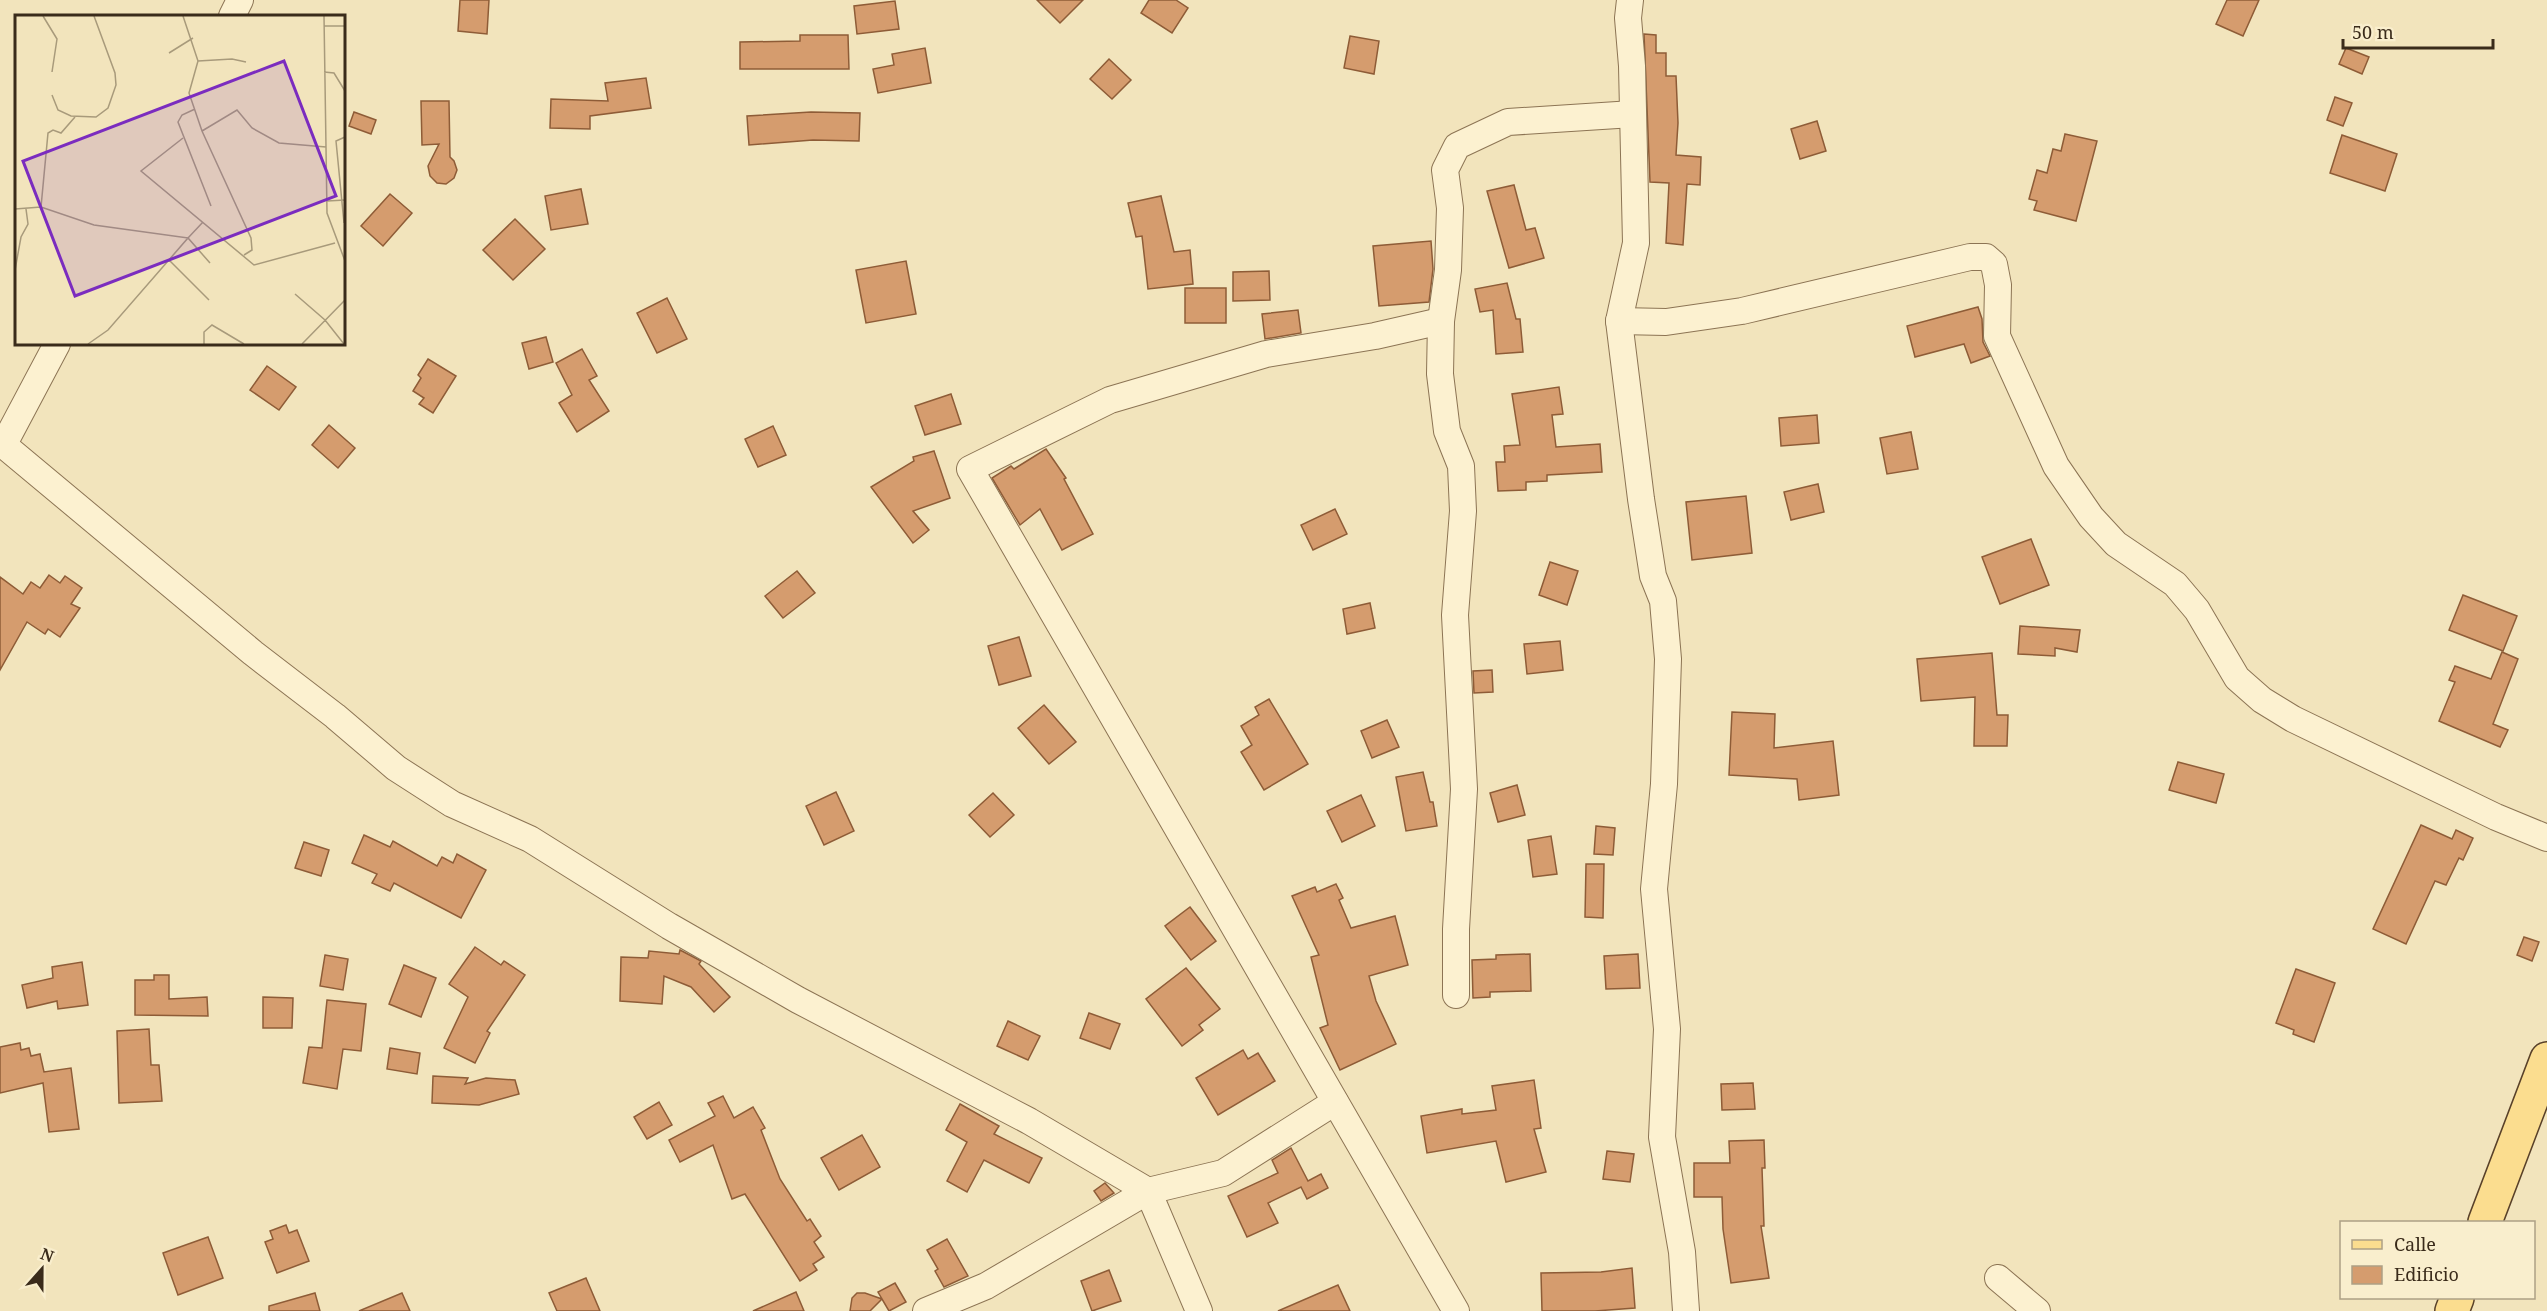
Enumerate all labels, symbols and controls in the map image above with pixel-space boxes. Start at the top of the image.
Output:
scale bar [2343,12,2493,50]
inset map [15,15,345,345]
text: 50 m [2352,20,2394,44]
legend [2340,1221,2535,1299]
text: Calle [2394,1232,2436,1256]
north arrow [12,1239,72,1299]
text: N [38,1242,58,1268]
text: Edificio [2394,1262,2459,1286]

